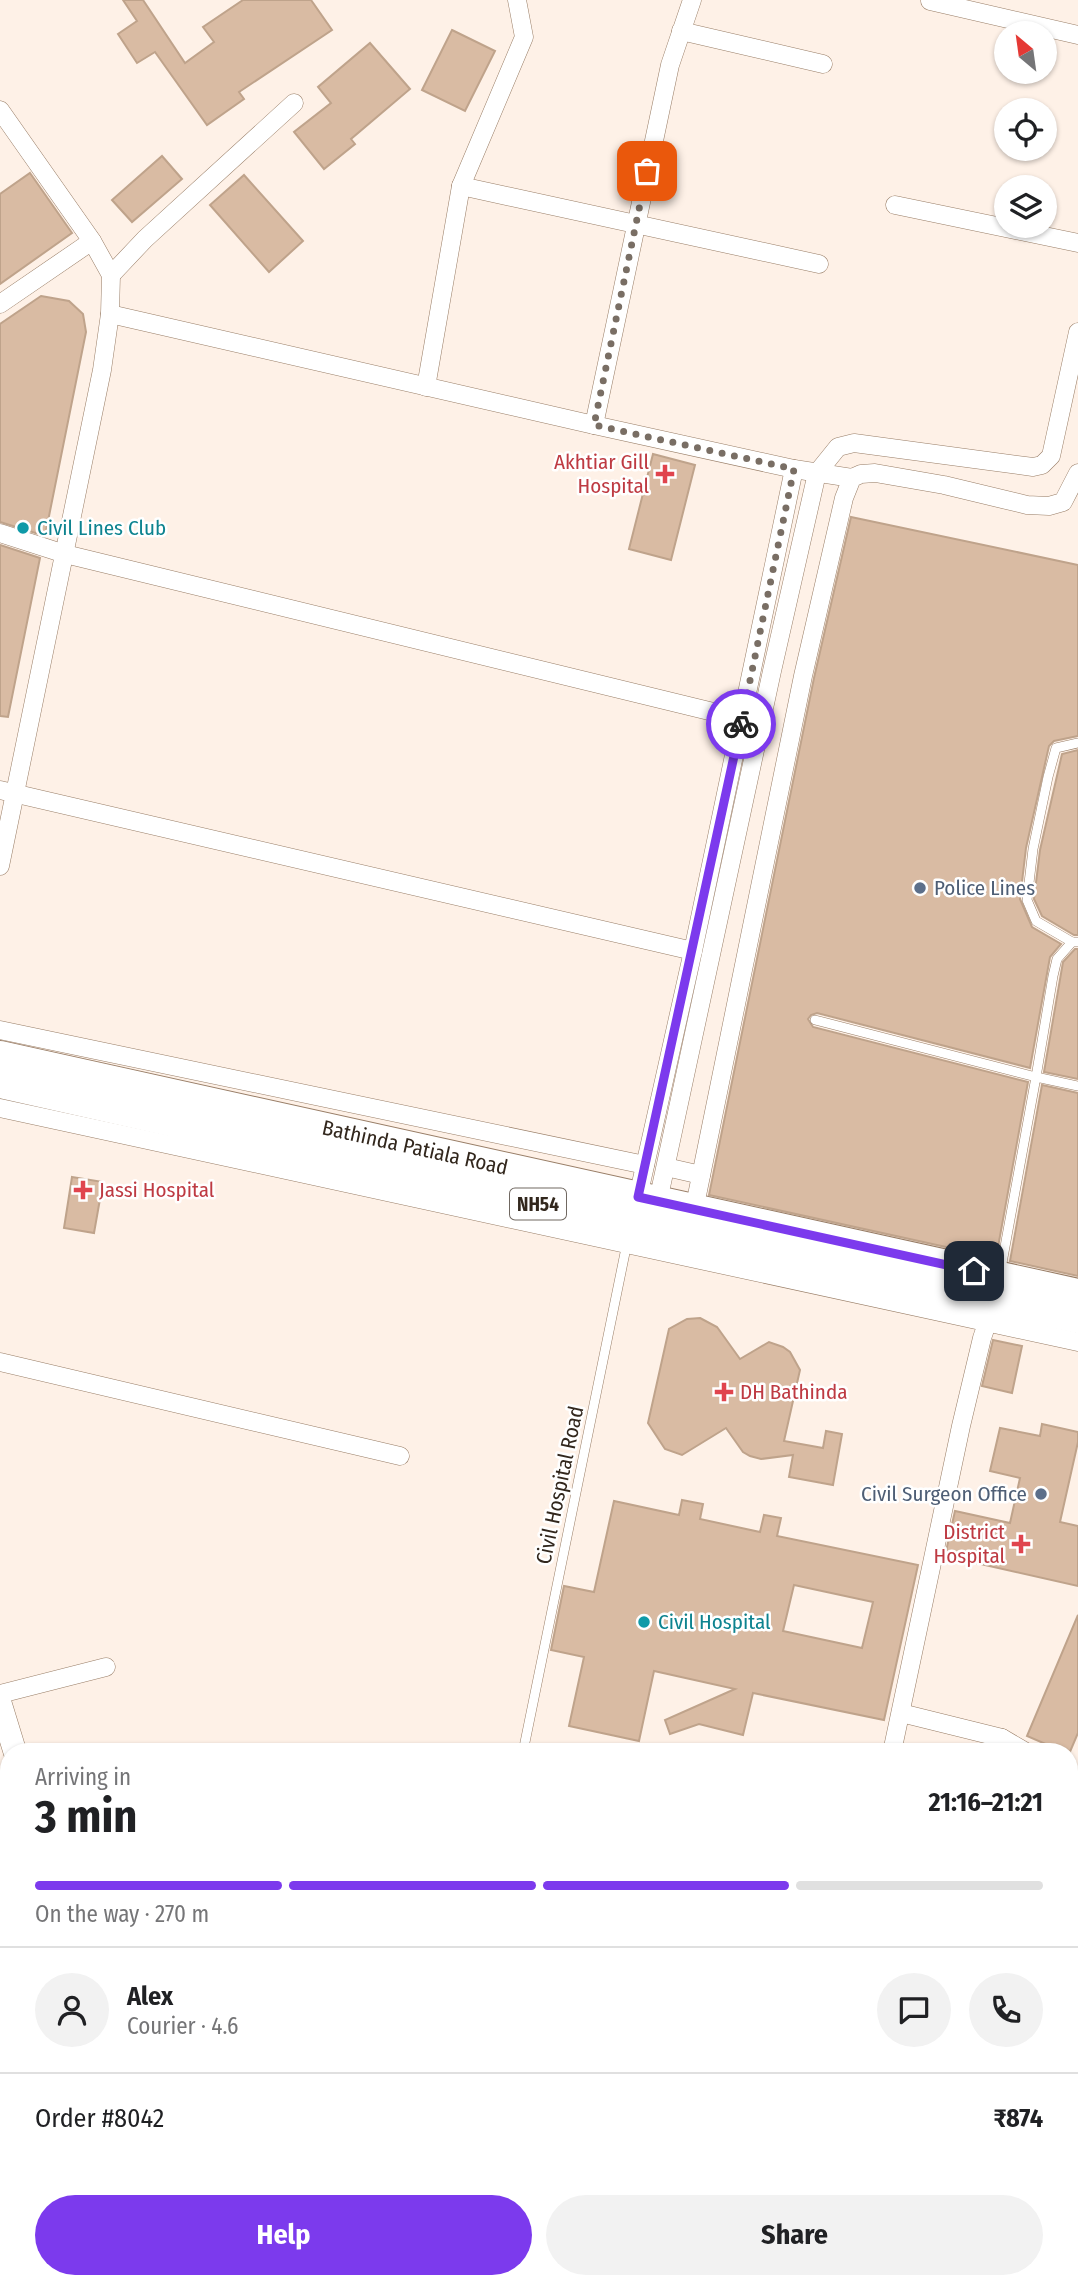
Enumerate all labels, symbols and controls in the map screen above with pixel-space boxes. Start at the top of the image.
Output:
north arrow [994,21,1057,84]
map controls [994,21,1057,238]
button: locate [994,98,1057,161]
pin [617,141,677,201]
icon: bag [628,152,666,190]
button: layers [994,175,1057,238]
place label: Akhtiar Gill Hospital [554,449,649,499]
marker: Akhtiar Gill Hospital [655,464,675,484]
place label: Civil Lines Club [37,515,166,541]
marker: Civil Lines Club [15,520,31,536]
courier [706,689,776,759]
icon: bike [722,705,760,743]
place label: Police Lines [934,875,1035,901]
marker: Police Lines [912,880,928,896]
street label: Bathinda Patiala Road [320,1115,510,1181]
place label: Jassi Hospital [99,1177,215,1203]
marker: Jassi Hospital [73,1180,93,1200]
road number: NH54 [510,1188,566,1220]
pin [944,1241,1004,1301]
icon: home [955,1252,993,1290]
place label: DH Bathinda [740,1379,847,1405]
marker: DH Bathinda [714,1382,734,1402]
street label: Civil Hospital Road [531,1404,589,1566]
place label: Civil Surgeon Office [861,1481,1027,1507]
marker: Civil Surgeon Office [1033,1486,1049,1502]
place label: District Hospital [933,1519,1005,1569]
marker: District Hospital [1011,1534,1031,1554]
place label: Civil Hospital [658,1609,771,1635]
marker: Civil Hospital [636,1614,652,1630]
text: Arriving in [35,1763,131,1791]
text: 21:16–21:21 [928,1787,1043,1818]
text: 3 min [35,1789,137,1844]
text: On the way · 270 m [35,1900,209,1928]
button: person [35,1973,109,2047]
button: chat [877,1973,951,2047]
button: phone [969,1973,1043,2047]
text: Alex [127,1981,173,2012]
text: Courier · 4.6 [127,2012,238,2040]
text: Order #8042 [35,2103,164,2134]
text: ₹874 [994,2103,1043,2134]
button: Help [35,2195,532,2275]
button: Share [546,2195,1043,2275]

